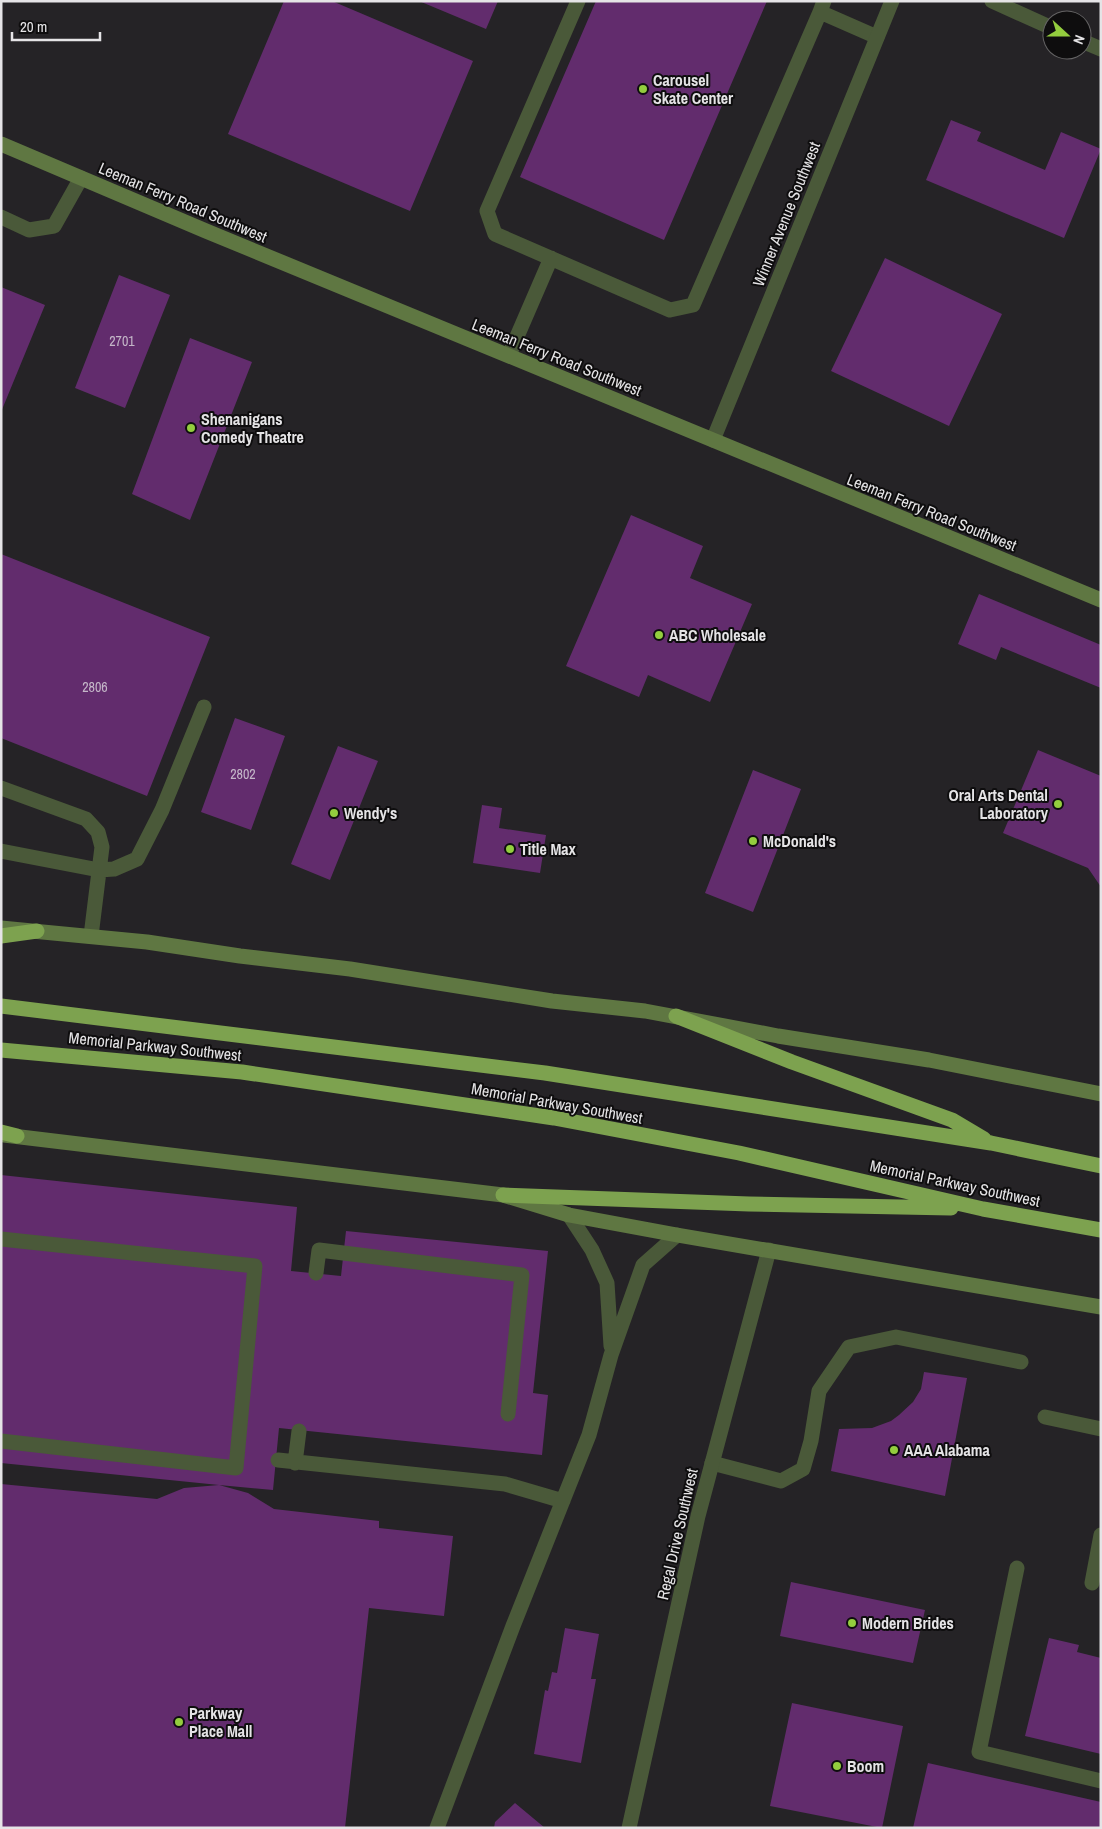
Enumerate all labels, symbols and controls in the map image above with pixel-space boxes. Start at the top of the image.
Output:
scale bar [12,10,100,42]
north arrow [1042,10,1092,60]
text: 20 m [20,16,47,37]
text: N [1069,33,1089,47]
place label: Carousel Skate Center [653,69,734,109]
marker: Carousel Skate Center [637,83,649,95]
street label: Winner Avenue Southwest [747,138,825,290]
street label: Leeman Ferry Road Southwest [95,157,271,248]
street label: Leeman Ferry Road Southwest [469,313,645,401]
house number: 2701 [109,332,135,350]
place label: Shenanigans Comedy Theatre [201,408,304,448]
marker: Shenanigans Comedy Theatre [185,422,197,434]
street label: Leeman Ferry Road Southwest [844,468,1020,556]
place label: ABC Wholesale [669,624,766,646]
marker: ABC Wholesale [653,629,665,641]
house number: 2806 [82,678,108,696]
house number: 2802 [230,765,256,783]
place label: Oral Arts Dental Laboratory [949,784,1049,824]
marker: Oral Arts Dental Laboratory [1052,798,1064,810]
place label: Wendy's [344,802,397,824]
marker: Wendy's [328,807,340,819]
place label: McDonald's [763,830,836,852]
marker: McDonald's [747,835,759,847]
place label: Title Max [520,838,577,860]
marker: Title Max [504,843,516,855]
street label: Memorial Parkway Southwest [68,1026,243,1066]
street label: Memorial Parkway Southwest [470,1077,645,1129]
street label: Memorial Parkway Southwest [868,1154,1042,1212]
place label: AAA Alabama [904,1439,990,1461]
marker: AAA Alabama [888,1444,900,1456]
street label: Regal Drive Southwest [651,1466,703,1602]
place label: Modern Brides [862,1612,954,1634]
marker: Modern Brides [846,1617,858,1629]
place label: Parkway Place Mall [189,1702,252,1742]
marker: Parkway Place Mall [173,1716,185,1728]
place label: Boom [847,1755,884,1777]
marker: Boom [831,1760,843,1772]

